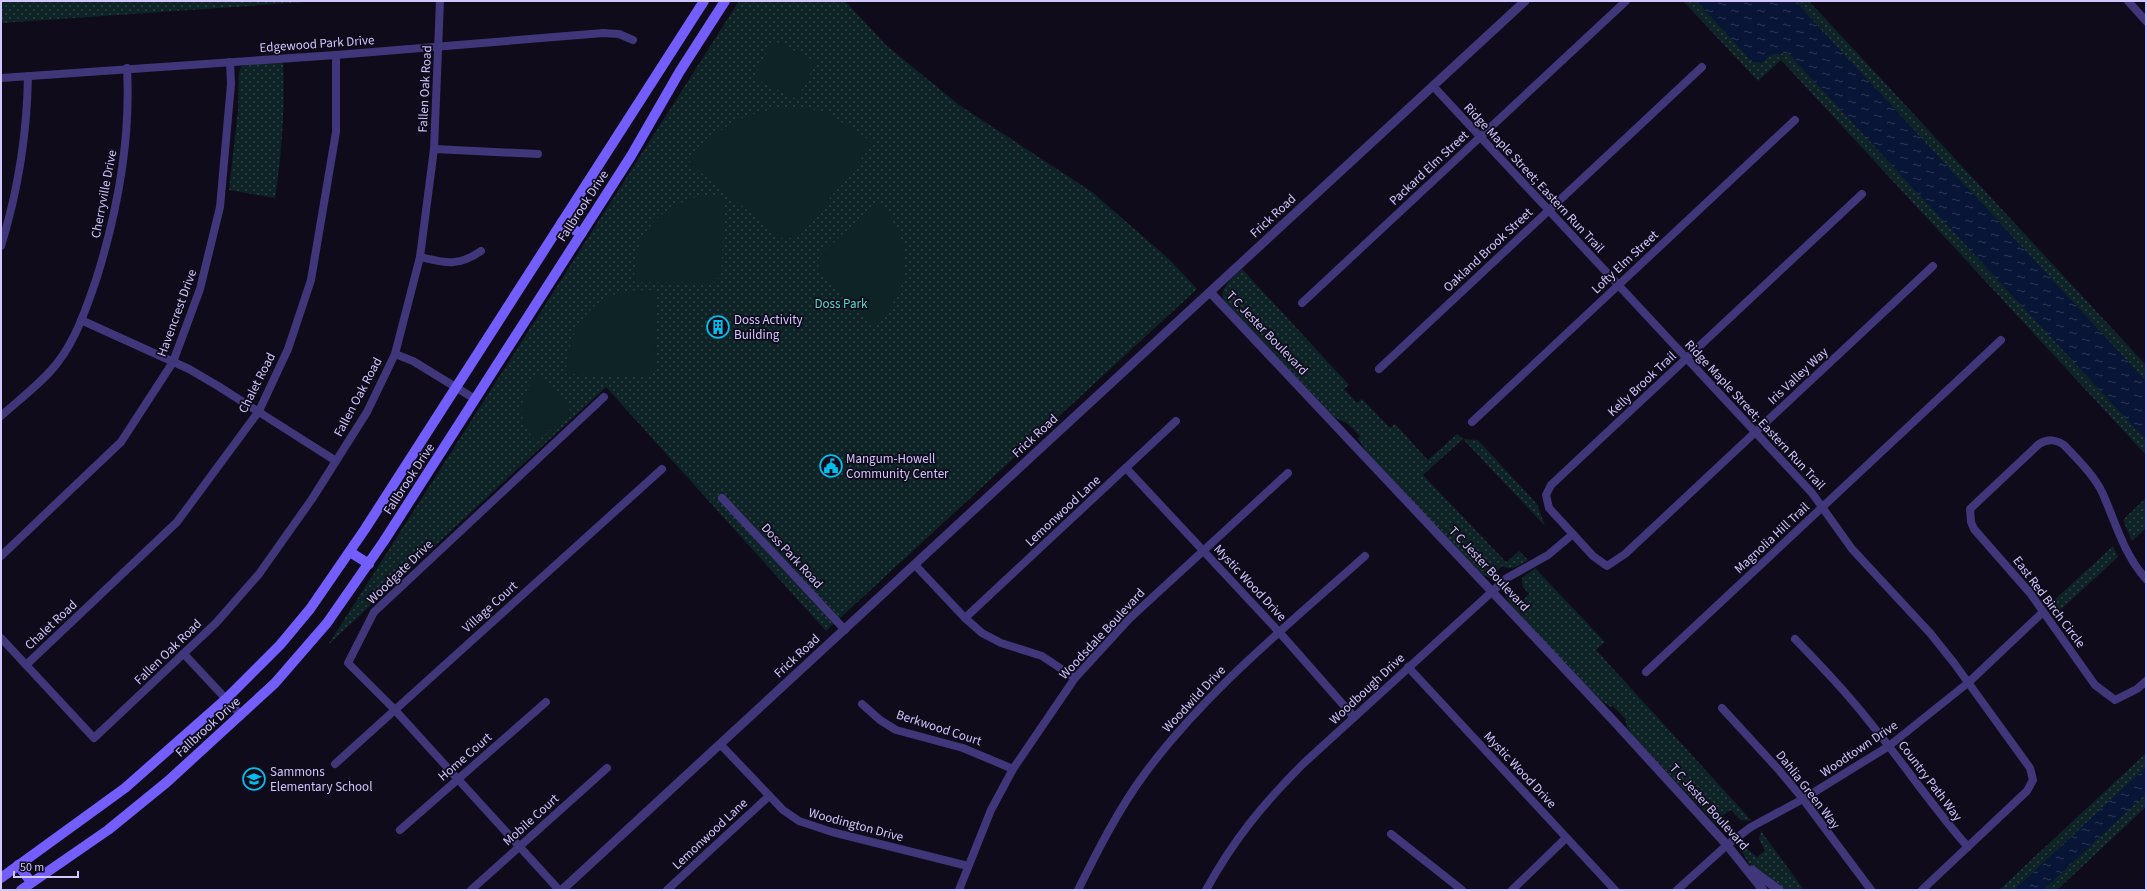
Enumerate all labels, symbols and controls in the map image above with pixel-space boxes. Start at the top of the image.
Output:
street label: Edgewood Park Drive [259,31,375,57]
street label: Fallen Oak Road [414,45,436,133]
street label: Ridge Maple Street; Eastern Run Trail [1460,99,1608,257]
street label: Packard Elm Street [1385,126,1473,210]
street label: Cherryville Drive [87,148,121,240]
street label: Fallbrook Drive [553,167,613,245]
street label: Frick Road [1246,190,1300,242]
street label: Oakland Brook Street [1439,203,1537,296]
street label: Lofty Elm Street [1588,226,1663,298]
street label: Havencrest Drive [153,267,201,359]
street label: T C Jester Boulevard [1222,287,1312,379]
park label: Doss Park [815,295,868,313]
place label: Doss Activity Building [734,311,803,344]
building icon: Doss Activity Building [705,314,731,340]
street label: Ridge Maple Street; Eastern Run Trail [1681,336,1829,494]
street label: Iris Valley Way [1764,343,1832,409]
street label: Kelly Brook Trail [1604,347,1680,421]
street label: Chalet Road [234,350,280,416]
street label: Fallen Oak Road [330,354,386,440]
street label: Frick Road [1008,410,1062,462]
street label: Fallbrook Drive [379,440,439,518]
place label: Mangum-Howell Community Center [846,450,949,483]
public building icon: Mangum-Howell Community Center [818,453,844,479]
street label: Lemonwood Lane [1021,471,1105,551]
street label: Magnolia Hill Trail [1730,498,1814,578]
street label: Doss Park Road [757,519,827,593]
street label: T C Jester Boulevard [1445,522,1533,616]
street label: Woodgate Drive [363,536,437,608]
street label: Mystic Wood Drive [1210,541,1290,625]
street label: East Red Birch Circle [2009,552,2089,652]
street label: Village Court [458,577,522,637]
street label: Woodsdale Boulevard [1055,584,1149,684]
street label: Chalet Road [21,596,81,654]
street label: Fallen Oak Road [130,615,206,689]
street label: Frick Road [770,630,824,682]
street label: Woodbough Drive [1325,649,1409,729]
street label: Woodwild Drive [1158,662,1230,736]
street label: Fallbrook Drive [171,693,245,761]
street label: Berkwood Court [894,706,985,750]
street label: Woodtown Drive [1817,716,1901,782]
street label: Home Court [434,728,496,785]
street label: Mystic Wood Drive [1480,728,1560,812]
street label: Country Path Way [1894,737,1966,825]
street label: Dahlia Green Way [1772,747,1844,833]
street label: T C Jester Boulevard [1665,760,1753,854]
place label: Sammons Elementary School [270,763,372,796]
school or university icon: Sammons Elementary School [241,766,267,792]
street label: Mobile Court [499,790,563,850]
street label: Lemonwood Lane [668,794,752,874]
street label: Woodington Drive [807,804,905,846]
scale bar [14,853,78,879]
text: 50 m [20,859,44,876]

